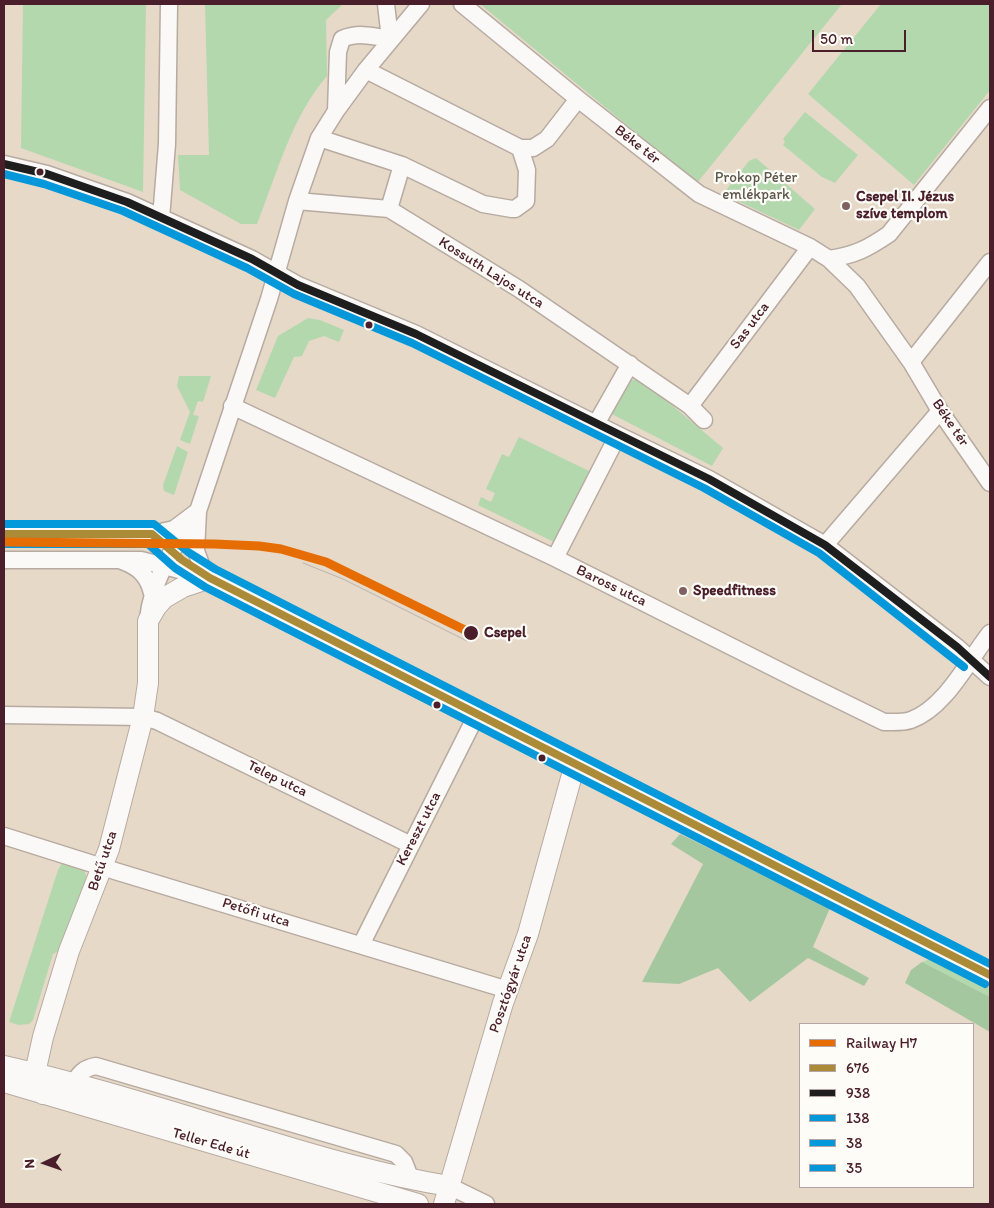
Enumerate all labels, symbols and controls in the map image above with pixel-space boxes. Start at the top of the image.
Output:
scale bar [814,20,908,52]
text: 50 m [820,30,853,48]
street label: Béke tér [610,121,664,169]
unlabelled marker [35,167,45,177]
park label: Prokop Péter emlékpark [715,169,797,204]
place label: Csepel II. Jézus szíve templom [856,188,954,223]
marker: Csepel II. Jézus szíve templom [840,200,852,212]
street label: Kossuth Lajos utca [435,233,547,313]
street label: Sas utca [726,299,774,353]
unlabelled marker [364,320,374,330]
street label: Béke tér [928,396,972,450]
street label: Baross utca [573,561,649,611]
place label: Speedfitness [693,582,776,600]
marker: Speedfitness [677,585,689,597]
marker: Csepel [462,624,480,642]
place label: Csepel [484,624,526,642]
unlabelled marker [432,700,442,710]
unlabelled marker [537,753,547,763]
street label: Telep utca [244,757,310,801]
street label: Kereszt utca [393,789,445,869]
street label: Betű utca [84,829,122,893]
street label: Petőfi utca [220,894,292,932]
street label: Posztógyár utca [486,933,536,1035]
legend [799,1023,974,1188]
text: Railway H7 [846,1034,917,1052]
text: 676 [846,1059,869,1077]
text: 938 [846,1084,870,1102]
text: 138 [846,1109,869,1127]
street label: Teller Ede út [170,1124,252,1164]
text: 38 [846,1134,862,1152]
north arrow [20,1138,70,1188]
text: N [21,1159,38,1169]
text: 35 [846,1159,862,1177]

